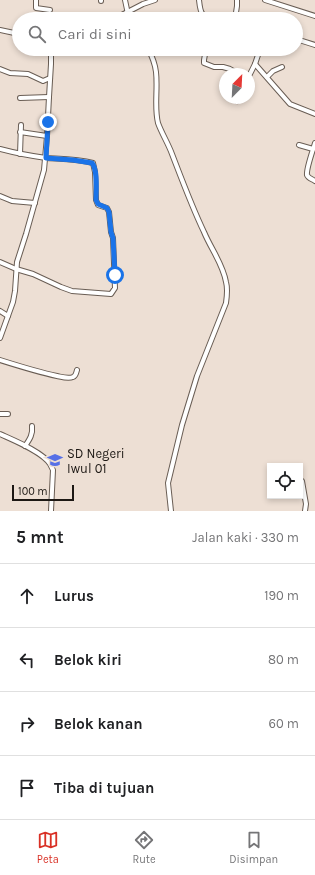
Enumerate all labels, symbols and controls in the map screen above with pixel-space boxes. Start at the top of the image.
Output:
search box [12,12,303,56]
icon: search [26,23,48,45]
text: Cari di sini [58,25,132,43]
north arrow [219,68,255,104]
route end [39,113,57,131]
route start [106,266,124,284]
place label: SD Negeri Iwul 01 [67,446,125,476]
school or university icon: SD Negeri Iwul 01 [46,451,64,469]
map controls [267,463,303,499]
button: locate [267,463,303,499]
scale bar [12,483,74,502]
text: 100 m [18,485,48,498]
text: 5 mnt [16,527,64,547]
text: Jalan kaki · 330 m [192,530,299,545]
icon: ahead [16,585,38,607]
text: Lurus [54,587,94,605]
text: 190 m [264,588,299,603]
icon: left [16,649,38,671]
text: Belok kiri [54,651,122,669]
text: 80 m [268,652,299,667]
icon: right [16,713,38,735]
text: Belok kanan [54,715,143,733]
text: 60 m [269,716,299,731]
icon: arrive [16,777,38,799]
text: Tiba di tujuan [54,779,154,797]
tab: Peta [37,829,59,866]
tab: Rute [132,829,156,866]
tab: Disimpan [229,829,278,866]

